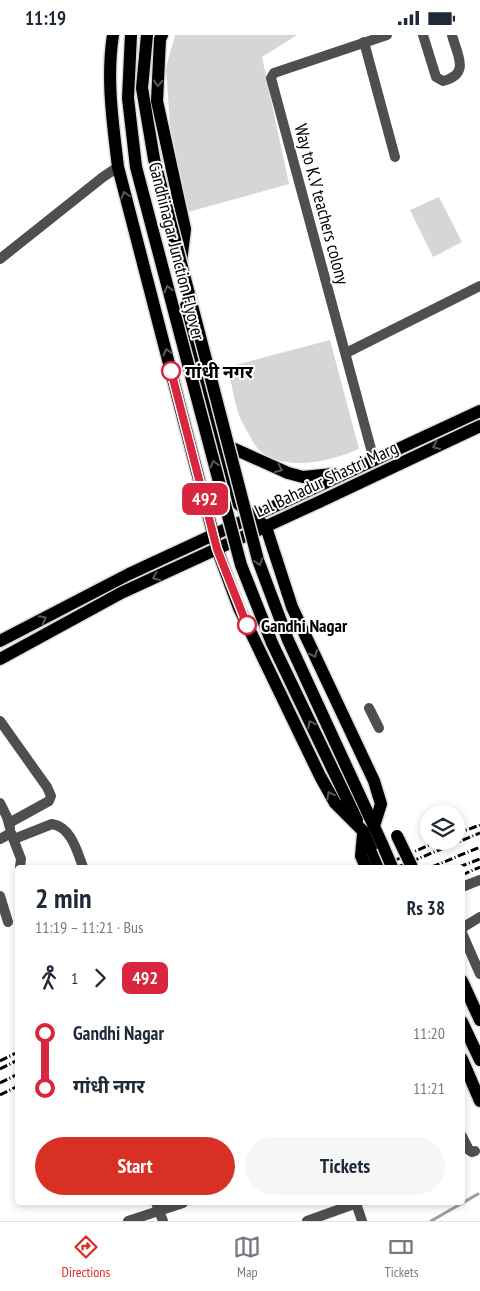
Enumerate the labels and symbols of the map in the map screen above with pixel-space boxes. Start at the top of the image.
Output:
one-way arrow [152,79,163,87]
street label: Way to K.V teachers colony [290,121,355,287]
street label: Gandhinagar Junction Flyover [144,160,210,342]
one-way arrow [121,191,131,199]
one-way arrow [163,285,174,294]
one-way arrow [162,348,172,356]
place label: गांधी नगर [185,360,254,383]
marker: गांधी नगर [161,361,181,381]
street label: Lal Bahadur Shastri Marg [251,436,401,522]
one-way arrow [432,440,441,451]
one-way arrow [209,460,219,468]
one-way arrow [274,463,283,474]
line badge: 492 [176,483,234,515]
one-way arrow [253,557,263,565]
one-way arrow [152,570,161,581]
place label: Gandhi Nagar [261,614,348,637]
one-way arrow [38,615,47,625]
marker: Gandhi Nagar [237,615,257,635]
one-way arrow [308,649,318,658]
one-way arrow [307,721,317,730]
one-way arrow [327,792,337,801]

